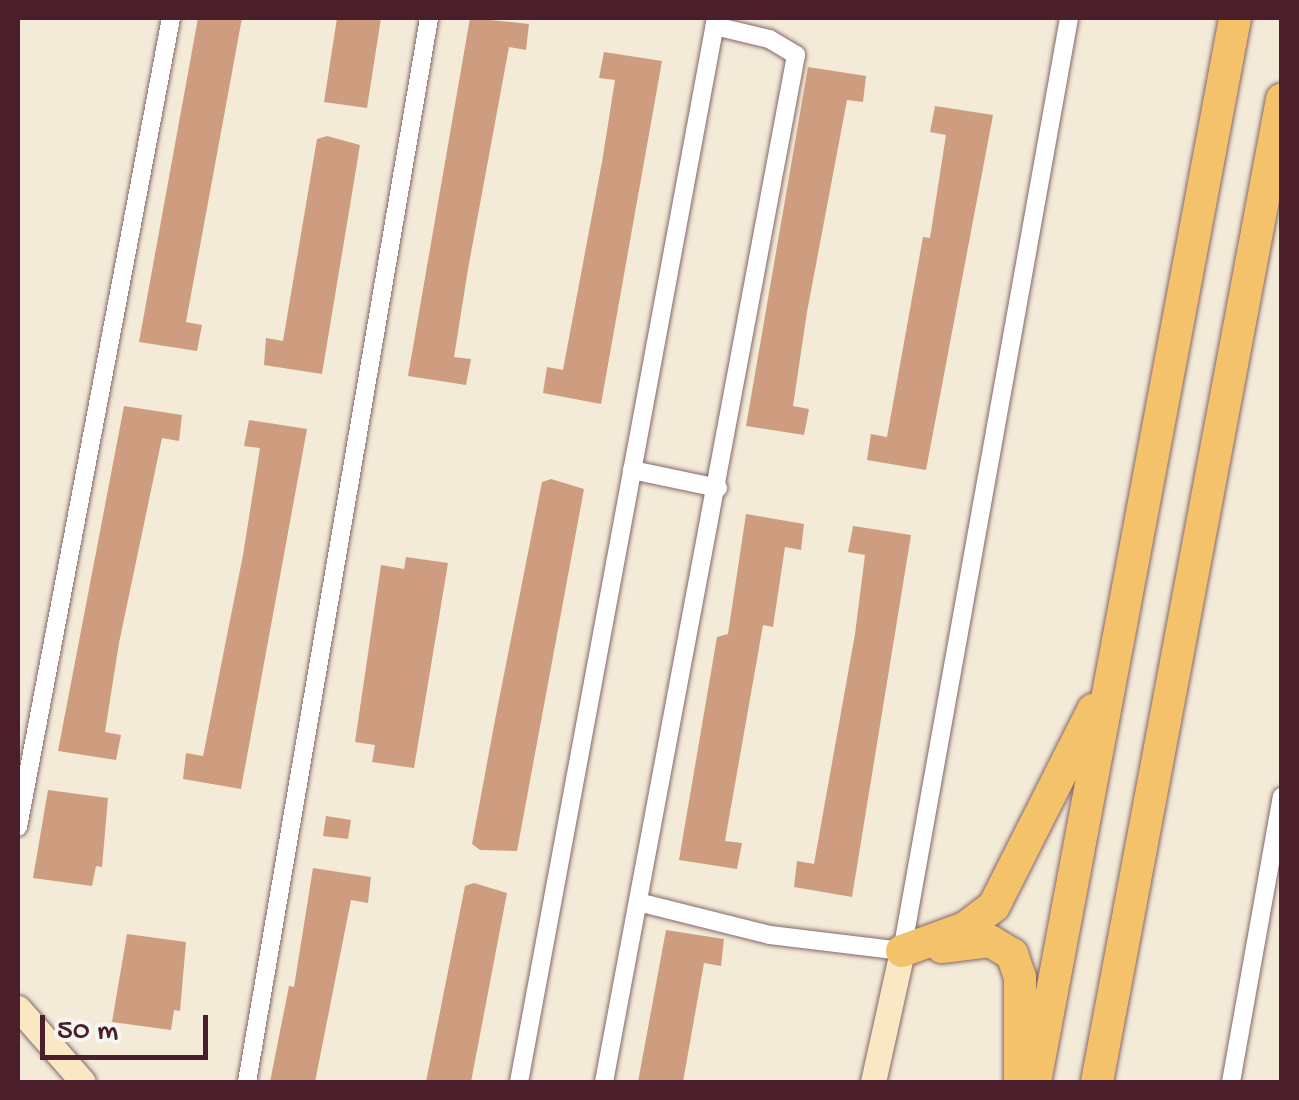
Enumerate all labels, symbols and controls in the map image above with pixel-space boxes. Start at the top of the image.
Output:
scale bar [45,995,212,1057]
text: 50 m [57,1015,118,1050]

